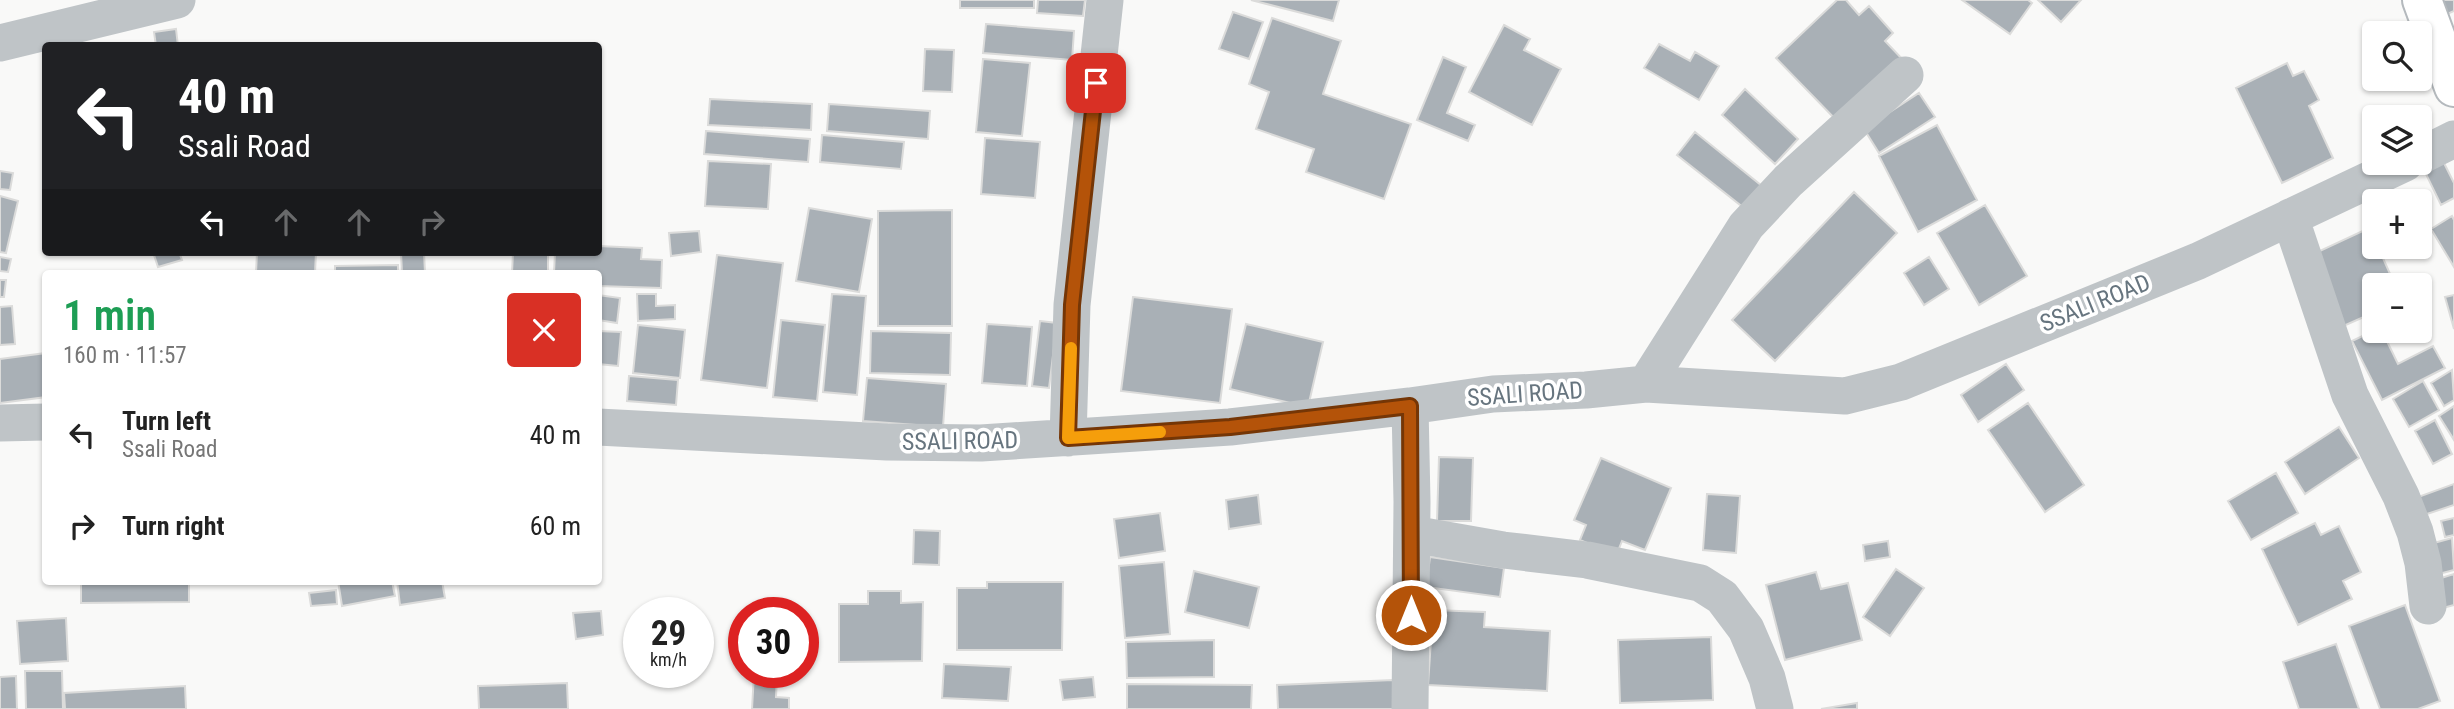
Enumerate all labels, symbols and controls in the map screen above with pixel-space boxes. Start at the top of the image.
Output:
map controls [2362,21,2432,343]
button: search [2362,21,2432,91]
pin [1066,53,1126,113]
icon: arrive [1077,64,1115,102]
text: 40 m [178,68,275,125]
icon: left [63,70,154,161]
button: layers [2362,105,2432,175]
text: Ssali Road [178,127,311,165]
button: + [2362,189,2432,259]
icon: left [194,203,232,241]
icon: ahead [267,203,305,241]
icon: ahead [340,203,378,241]
icon: right [413,203,451,241]
street label: SSALI ROAD [2036,268,2154,338]
button: − [2362,273,2432,343]
text: 1 min [63,291,156,340]
button: close [507,293,581,367]
text: 160 m · 11:57 [63,342,187,369]
street label: SSALI ROAD [1466,376,1584,412]
text: Turn left [122,406,211,436]
icon: left [63,416,101,454]
text: 40 m [530,420,581,450]
street label: SSALI ROAD [902,426,1018,456]
text: Ssali Road [122,436,217,463]
icon: right [63,507,101,545]
text: Turn right [122,511,224,541]
text: 60 m [530,511,581,541]
position arrow [1374,578,1448,652]
speed limit sign: 30 [728,597,819,688]
text: 29 [651,613,686,654]
text: km/h [650,649,687,670]

